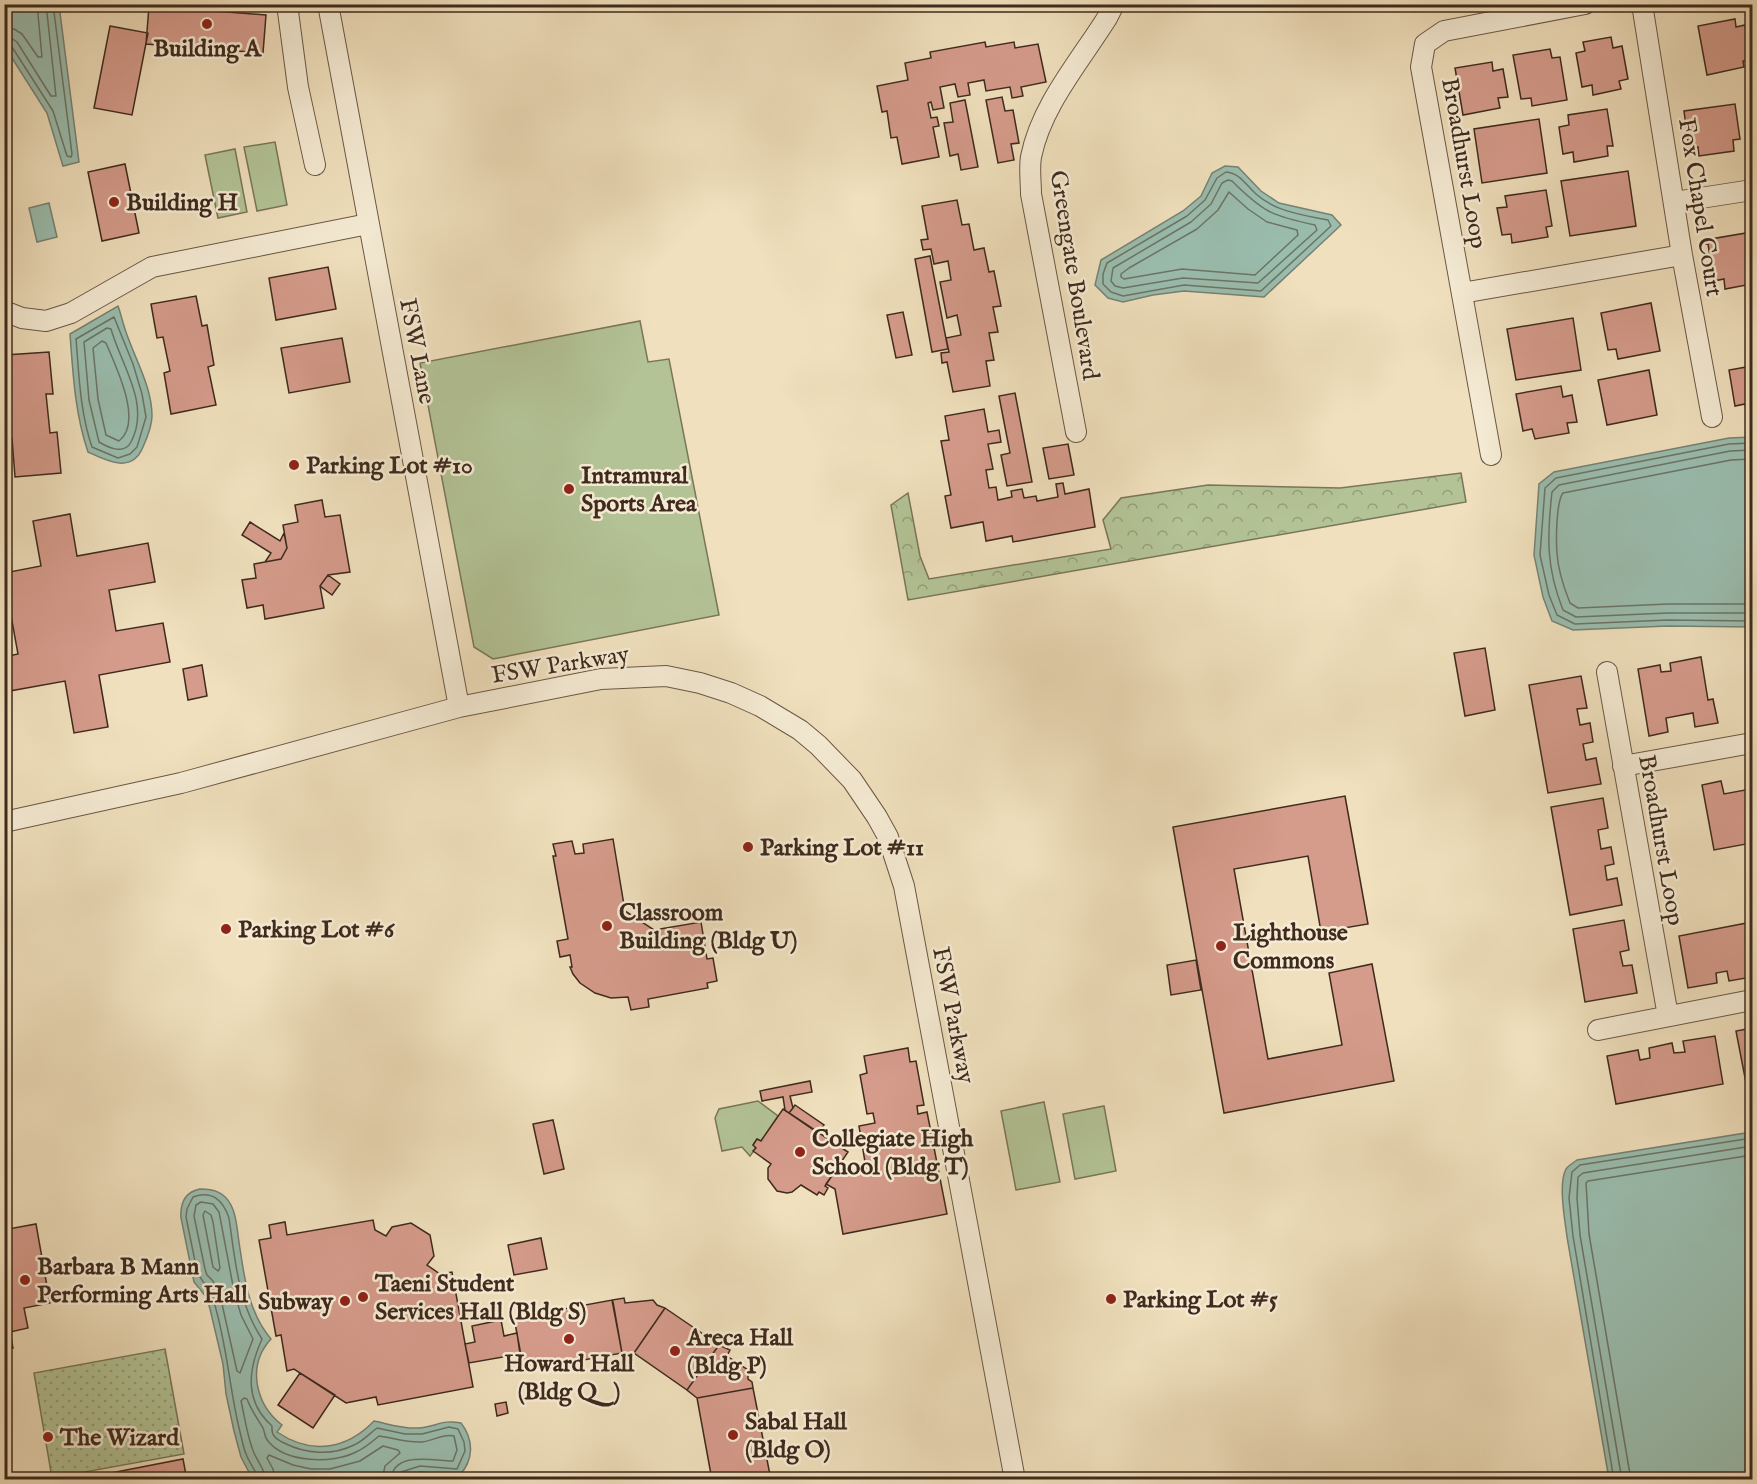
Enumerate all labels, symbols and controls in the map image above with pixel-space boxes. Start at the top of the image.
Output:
marker: Building A [200,17,214,31]
place label: Building A [153,34,263,65]
street label: Broadhurst Loop [1433,75,1494,251]
street label: Fox Chapel Court [1670,116,1729,299]
street label: Greengate Boulevard [1042,168,1105,382]
place label: Building H [126,188,238,219]
marker: Building H [107,195,121,209]
street label: FSW Lane [391,296,442,407]
place label: Parking Lot #10 [306,451,473,482]
marker: Parking Lot #10 [287,458,301,472]
place label: Intramural Sports Area [581,461,697,520]
marker: Intramural Sports Area [562,482,576,496]
street label: FSW Parkway [489,639,631,692]
street label: Broadhurst Loop [1630,752,1691,928]
place label: Parking Lot #11 [760,833,924,864]
marker: Parking Lot #11 [741,840,755,854]
place label: Classroom Building (Bldg U) [619,898,797,957]
place label: Parking Lot #6 [238,915,395,946]
place label: Lighthouse Commons [1233,918,1348,977]
marker: Classroom Building (Bldg U) [600,919,614,933]
marker: Parking Lot #6 [219,922,233,936]
marker: Lighthouse Commons [1214,939,1228,953]
street label: FSW Parkway [924,944,981,1087]
place label: Collegiate High School (Bldg T) [812,1124,973,1183]
marker: Collegiate High School (Bldg T) [793,1145,807,1159]
place label: Barbara B Mann Performing Arts Hall [37,1252,248,1311]
place label: Taeni Student Services Hall (Bldg S) [374,1269,586,1328]
marker: Barbara B Mann Performing Arts Hall [18,1273,32,1287]
place label: Parking Lot #5 [1123,1285,1278,1316]
place label: Subway [258,1287,334,1318]
marker: Taeni Student Services Hall (Bldg S) [356,1290,370,1304]
marker: Parking Lot #5 [1104,1292,1118,1306]
marker: Subway [338,1294,352,1308]
place label: Areca Hall (Bldg P) [686,1323,794,1382]
marker: Howard Hall (Bldg Q) [562,1332,576,1346]
marker: Areca Hall (Bldg P) [668,1344,682,1358]
place label: Howard Hall (Bldg Q) [504,1349,634,1408]
place label: Sabal Hall (Bldg O) [745,1407,847,1466]
place label: The Wizard [59,1423,180,1454]
marker: Sabal Hall (Bldg O) [726,1428,740,1442]
marker: The Wizard [41,1430,55,1444]

